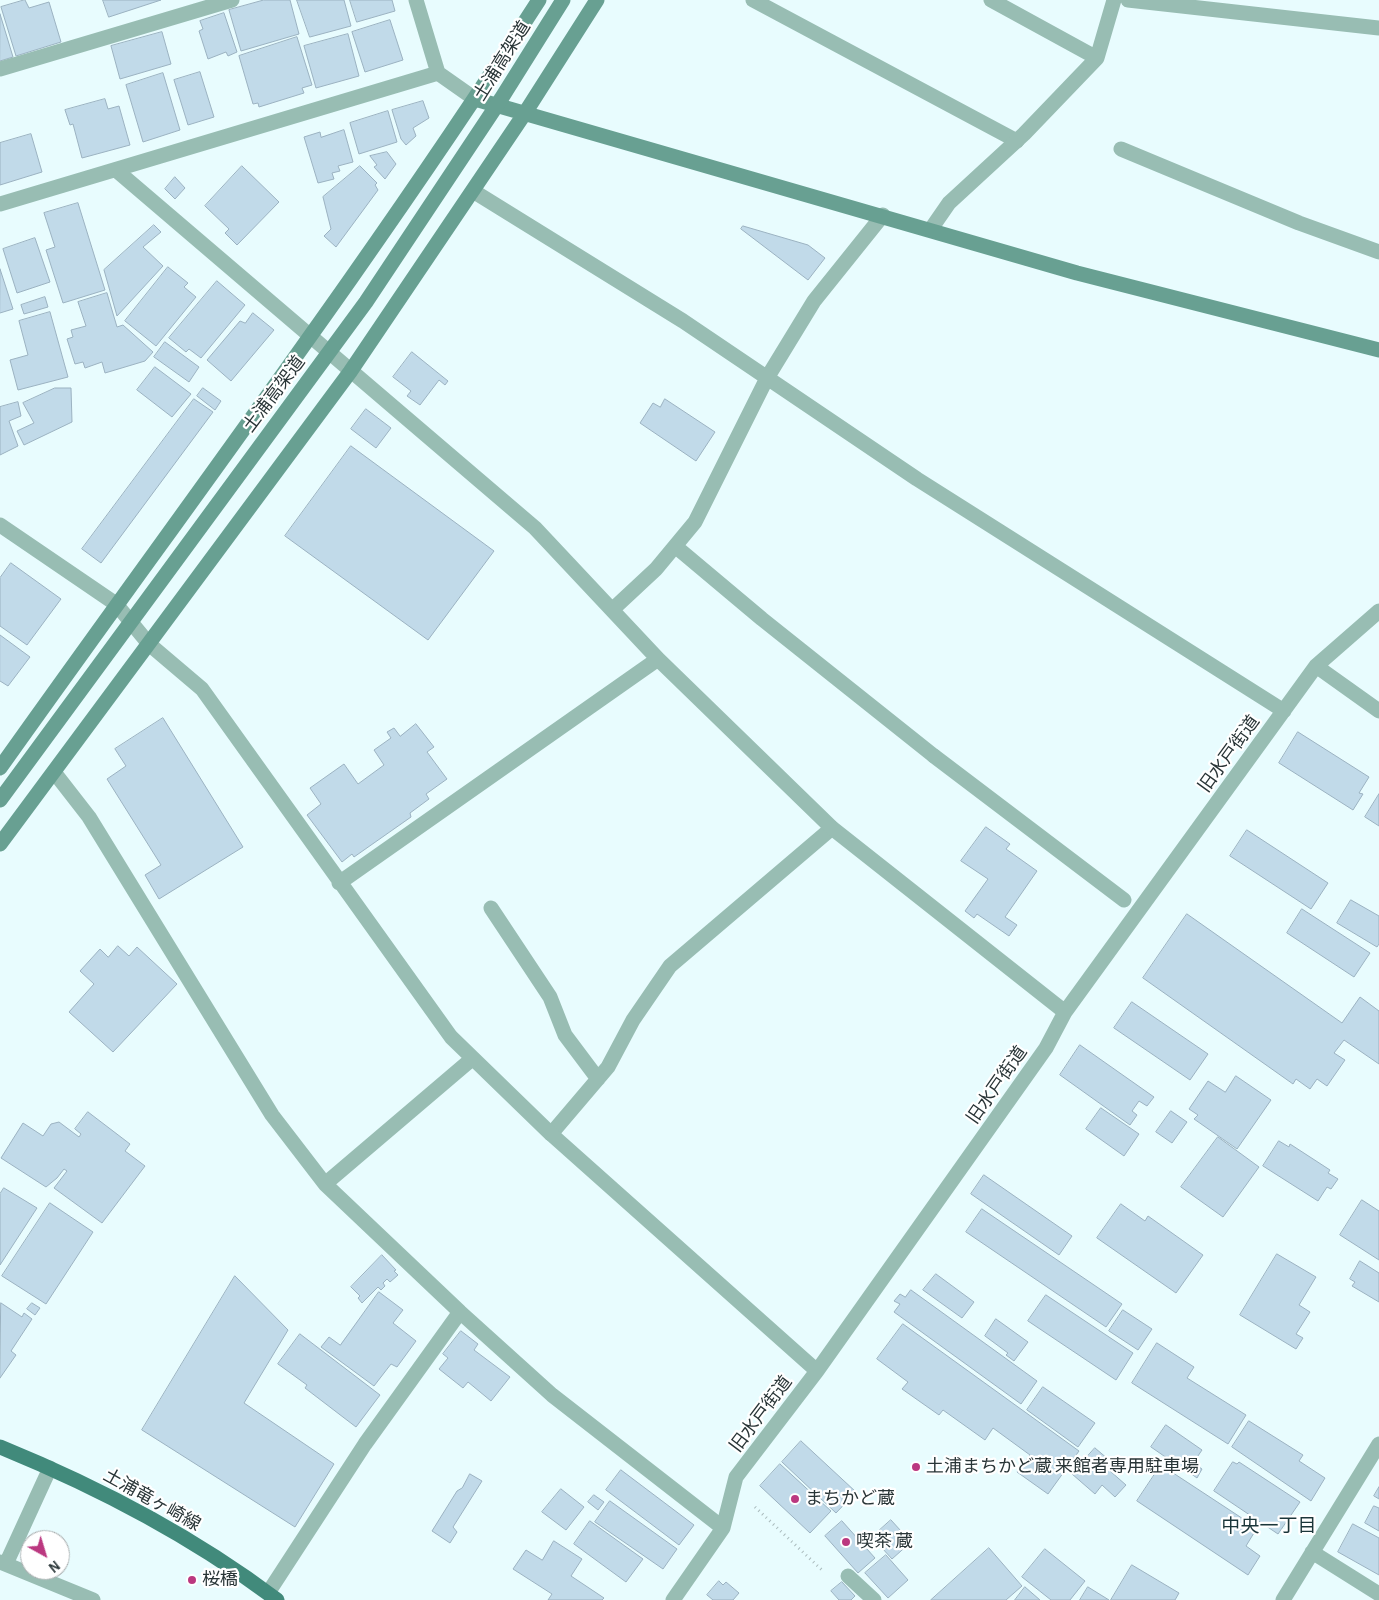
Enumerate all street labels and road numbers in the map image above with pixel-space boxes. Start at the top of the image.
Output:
street label: 土浦高架道 [469,17,535,105]
street label: 土浦高架道 [238,352,310,436]
street label: 旧水戸街道 [1194,711,1264,797]
street label: 旧水戸街道 [962,1042,1032,1128]
street label: 旧水戸街道 [725,1372,797,1456]
street label: 土浦竜ヶ崎線 [100,1464,204,1536]

